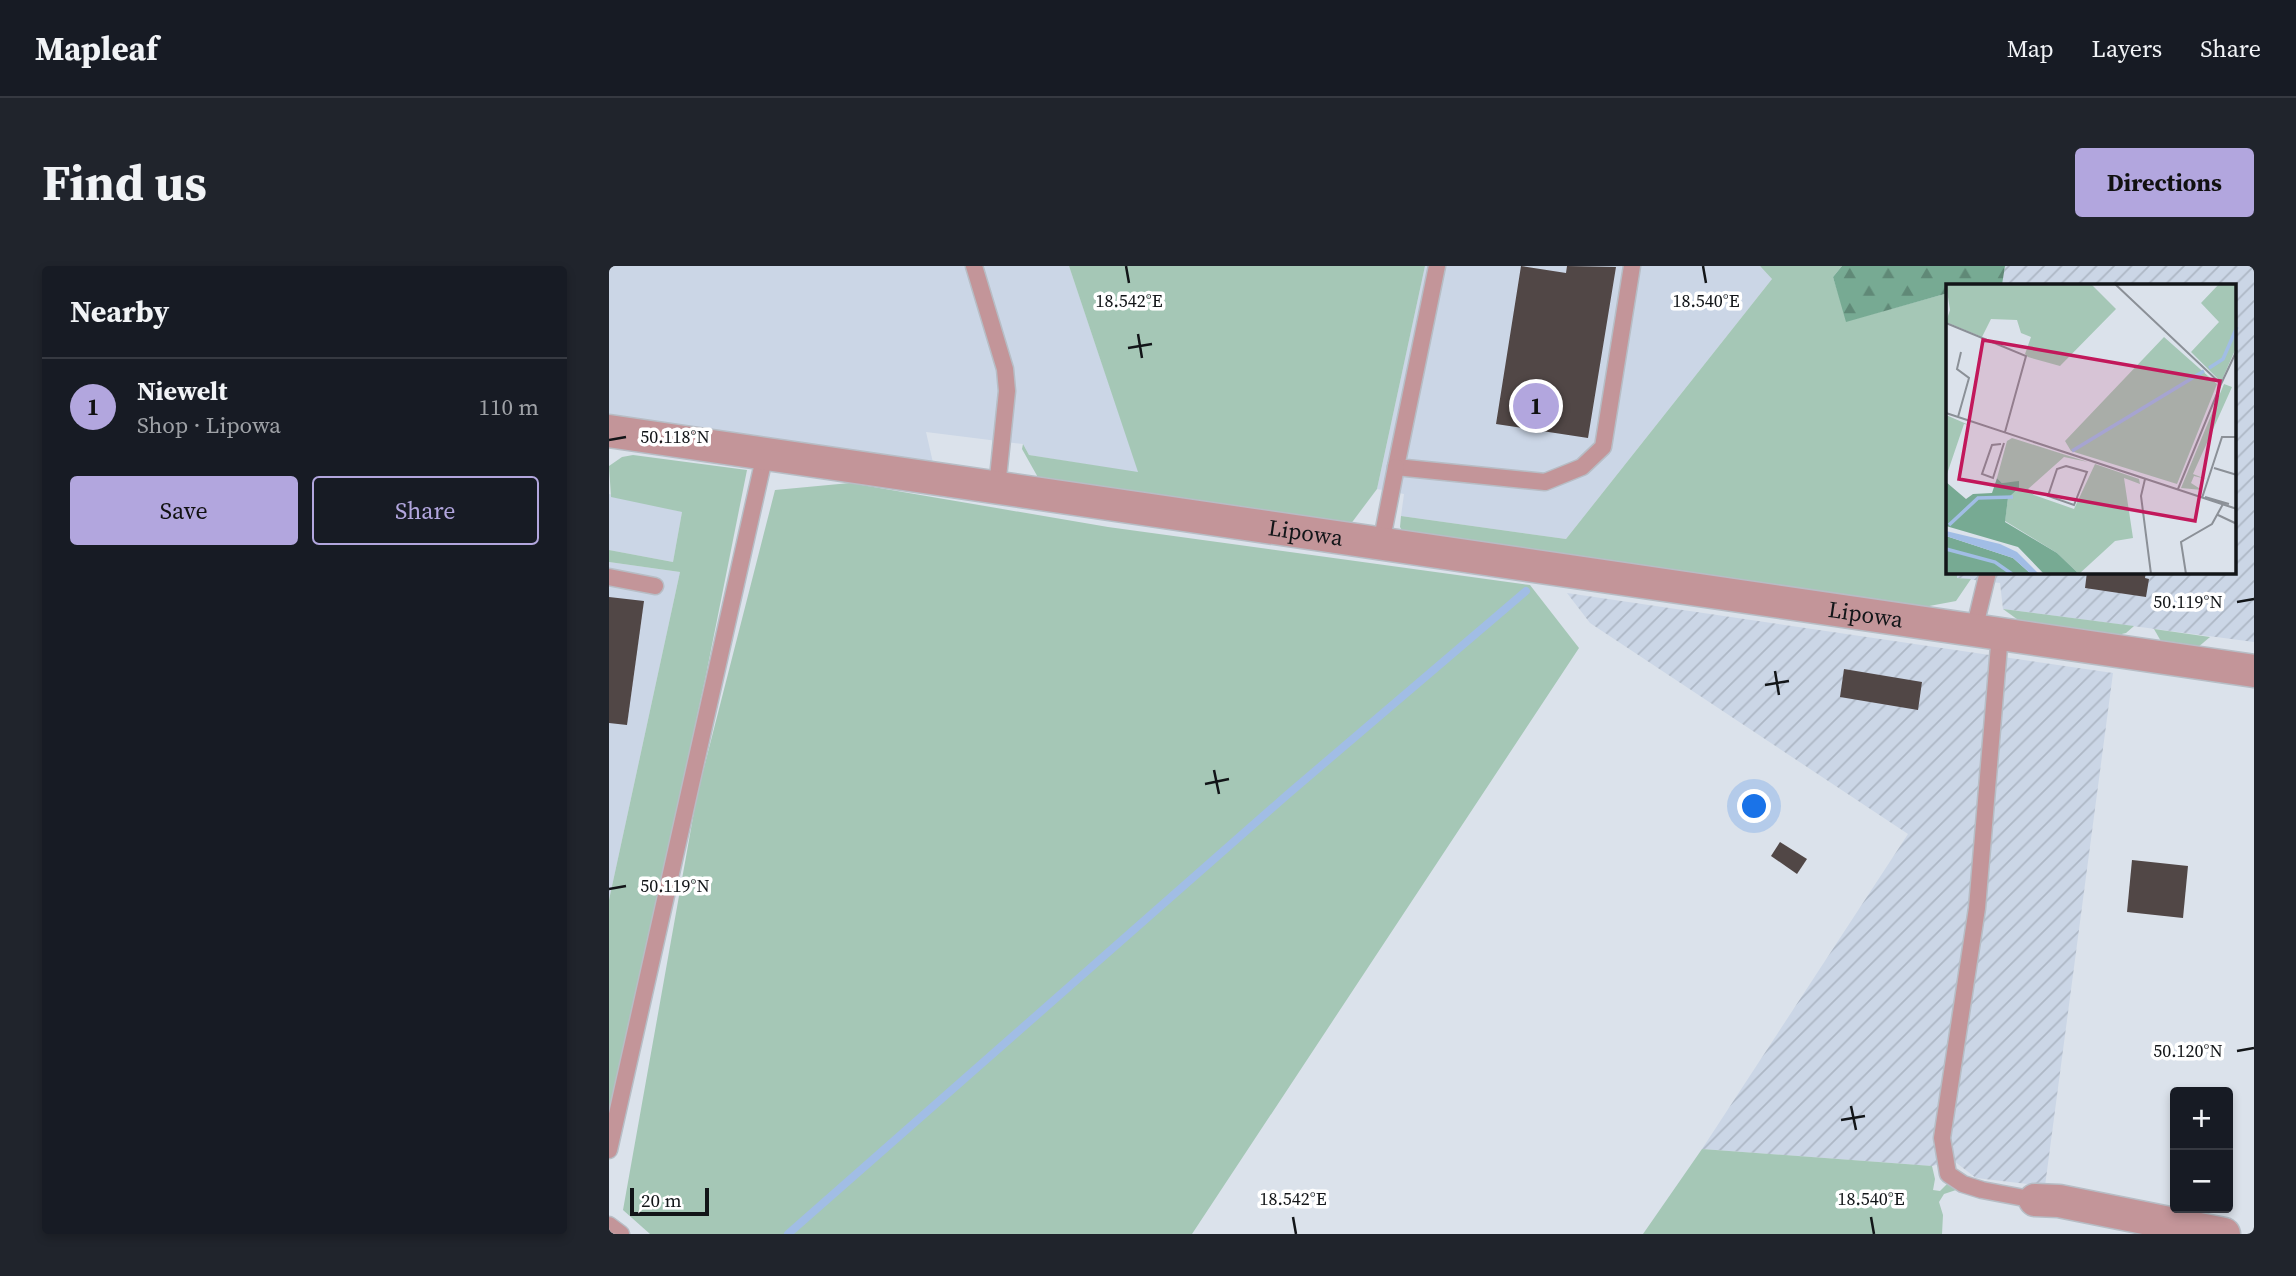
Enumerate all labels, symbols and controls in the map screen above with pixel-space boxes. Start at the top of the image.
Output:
text: Mapleaf [35,26,158,71]
text: Map [2007,32,2054,65]
text: Layers [2092,32,2162,65]
text: Share [2200,32,2261,65]
button: Directions [2075,148,2254,217]
text: Find us [42,149,207,216]
inset map [1946,284,2237,574]
text: 18.542°E [1095,288,1163,313]
text: 18.540°E [1672,288,1740,313]
text: Nearby [70,291,169,332]
text: Niewelt [137,373,228,409]
pin: 1 [1513,380,1559,432]
text: 1 [87,391,99,423]
text: 110 m [478,391,539,423]
text: Shop · Lipowa [137,409,281,441]
text: 50.118°N [640,424,710,449]
button: Save [70,476,298,545]
button: Share [312,476,539,545]
street label: Lipowa [1266,511,1345,554]
text: 50.119°N [2153,589,2223,614]
street label: Lipowa [1826,593,1906,636]
your location [1737,789,1771,823]
text: 50.119°N [640,873,710,898]
text: 50.120°N [2153,1038,2223,1063]
map controls [2170,1087,2233,1213]
button: + [2170,1087,2233,1150]
button: − [2170,1150,2233,1213]
scale bar [630,1185,709,1217]
text: 18.542°E [1259,1186,1327,1211]
text: 18.540°E [1837,1186,1905,1211]
text: 20 m [641,1187,682,1213]

